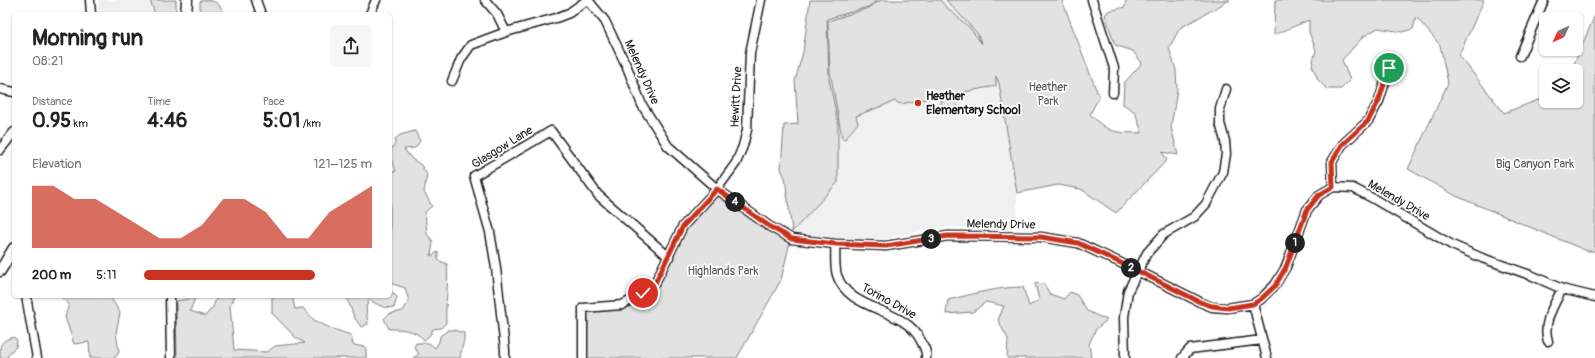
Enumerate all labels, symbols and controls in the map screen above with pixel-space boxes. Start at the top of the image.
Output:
north arrow [1539,12,1583,56]
map controls [1539,12,1583,108]
text: Morning run [32,24,143,52]
button: share [330,25,372,67]
street label: Melendy Drive [621,38,662,107]
pin [1372,51,1406,85]
text: 08:21 [32,53,63,69]
icon: arrive [1378,57,1400,79]
button: layers [1539,64,1583,108]
street label: Hewitt Drive [727,66,746,128]
park label: Heather Park [1029,80,1068,109]
place label: Heather Elementary School [926,89,1021,118]
text: Distance [32,95,72,108]
text: Time [147,95,170,108]
text: Pace [263,95,284,108]
marker: Heather Elementary School [913,98,923,108]
text: 0.95 [32,108,71,133]
text: 4:46 [147,108,188,133]
text: 5:01 [263,108,300,133]
text: km [71,117,88,130]
text: /km [300,117,321,130]
street label: Glasgow Lane [469,123,536,172]
text: Elevation [32,156,82,172]
text: 121–125 m [313,156,372,172]
park label: Big Canyon Park [1496,157,1574,172]
street label: Melendy Drive [1365,177,1432,224]
pin: 4 [725,192,745,212]
text: 4 [732,195,738,208]
street label: Melendy Drive [966,216,1036,233]
pin: 3 [921,229,941,249]
text: 3 [928,232,934,245]
pin: 1 [1285,233,1305,253]
text: 1 [1293,236,1297,249]
pin: 2 [1121,258,1141,278]
text: 2 [1128,261,1134,274]
park label: Highlands Park [687,264,759,279]
text: 200 m [32,267,71,283]
text: 5:11 [96,267,117,283]
pin [626,276,660,310]
street label: Torino Drive [859,280,919,323]
icon: check [632,282,654,304]

